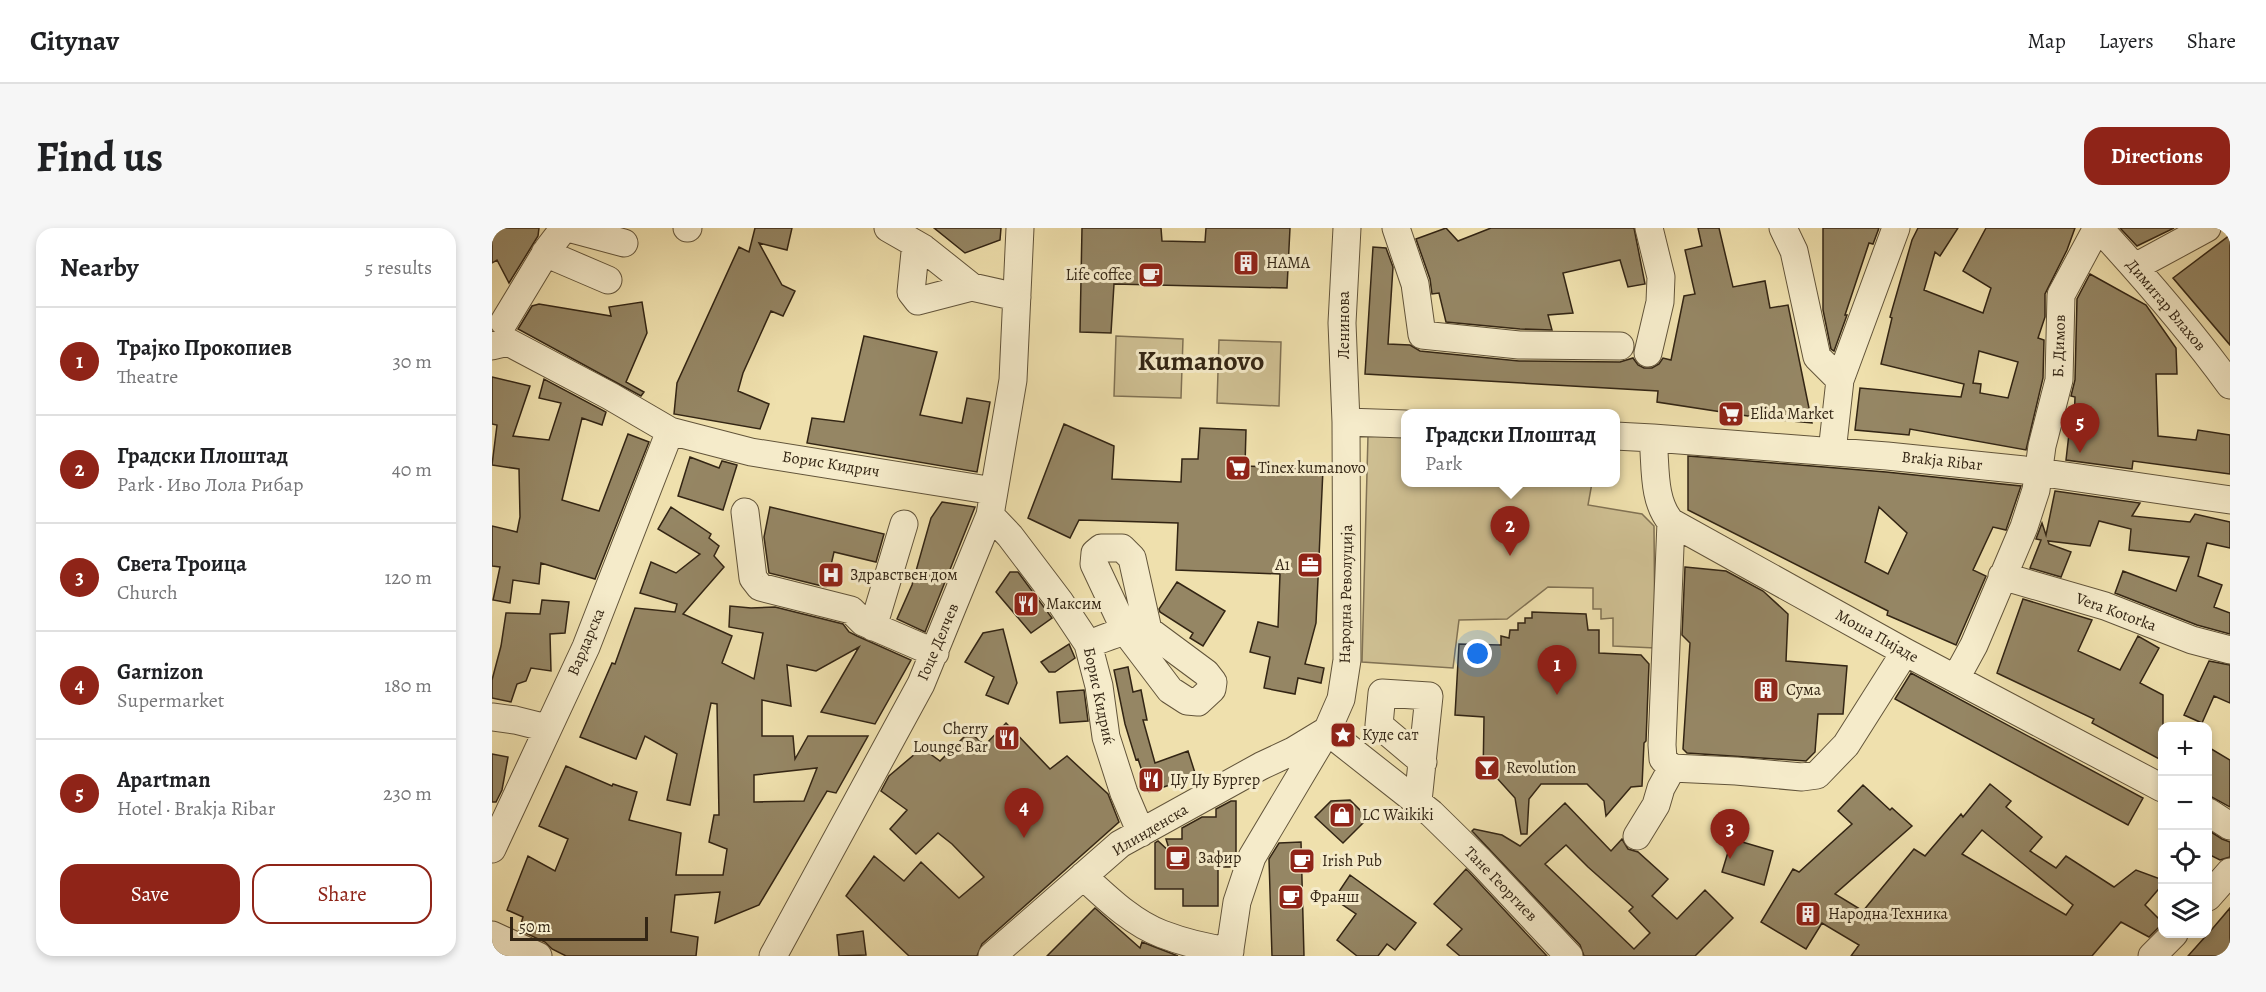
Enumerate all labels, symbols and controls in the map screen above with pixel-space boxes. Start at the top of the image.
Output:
text: Citynav [30,22,119,60]
text: Map [2027,27,2066,55]
text: Layers [2099,27,2154,55]
text: Share [2187,27,2236,55]
button: Directions [2084,127,2230,185]
text: Find us [36,128,163,185]
building icon: НАМА [1231,248,1261,278]
text: Nearby [60,250,139,285]
place label: НАМА [1266,252,1311,274]
text: 5 results [365,254,432,281]
street label: Димитар Влахов [2121,254,2211,356]
cafe icon: Life coffee [1136,260,1166,290]
place label: Life coffee [1065,264,1132,286]
street label: Ленинова [1333,290,1355,359]
street label: Б. Димов [2047,314,2071,378]
text: Трајко Прокопиев [117,333,292,363]
district label: Kumanovo [1138,342,1265,380]
text: 1 [76,348,83,375]
text: 30 m [392,348,432,375]
text: Theatre [117,363,178,390]
supermarket icon: Elida Market [1716,399,1746,429]
place label: Elida Market [1750,403,1834,425]
pin: 5 [2060,404,2100,453]
popup [1401,409,1620,487]
text: Градски Плоштад [1425,420,1596,450]
text: Градски Плоштад [117,441,288,471]
street label: Борис Кидрич [781,445,881,483]
street label: Brakja Ribar [1900,446,1984,476]
text: Park [1425,450,1463,477]
supermarket icon: Tinex kumanovo [1223,453,1253,483]
text: 2 [75,456,84,483]
text: 40 m [392,456,432,483]
place label: Tinex kumanovo [1258,457,1366,479]
text: Park · Иво Лола Рибар [117,471,304,498]
pin: 2 [1490,506,1530,556]
street label: Народна Револуција [1334,524,1358,664]
text: Света Троица [117,549,247,579]
office icon: A1 [1295,550,1325,580]
place label: A1 [1274,554,1291,576]
hospital icon: Здравствен дом [816,560,846,590]
text: 3 [75,564,84,591]
text: 120 m [384,564,432,591]
place label: Здравствен дом [850,564,958,586]
text: Church [117,579,178,606]
street label: Vera Kotorka [2072,587,2160,637]
restaurant icon: Максим [1011,589,1041,619]
place label: Максим [1046,593,1102,615]
street label: Гоце Делчев [912,600,964,684]
street label: Вардарска [562,604,610,679]
street label: Моша Пијаде [1831,604,1923,668]
your location [1463,639,1492,668]
street label: Борис Кидриќ [1078,645,1120,747]
pin: 1 [1538,646,1576,695]
text: Garnizon [117,657,203,687]
text: 4 [75,672,84,699]
text: 180 m [384,672,432,699]
building icon: Сума [1751,675,1781,705]
place label: Сума [1786,679,1822,701]
text: Supermarket [117,687,224,714]
place label: Cherry Lounge Bar [913,718,989,758]
place icon: Куде сат [1328,720,1358,750]
map controls [2158,722,2212,938]
button: + [2158,722,2212,776]
restaurant icon: Cherry Lounge Bar [992,723,1022,753]
place label: Куде сат [1362,724,1419,746]
bar icon: Revolution [1472,753,1502,783]
place label: Revolution [1506,757,1577,779]
text: Apartman [117,765,211,795]
restaurant icon: Џу Џу Бургер [1136,765,1166,795]
place label: Џу Џу Бургер [1170,769,1260,791]
button: − [2158,776,2212,830]
text: 5 [75,780,84,807]
text: 230 m [383,780,432,807]
pin: 4 [1004,788,1044,838]
text: Hotel · Brakja Ribar [117,795,276,822]
street label: Илинденска [1108,798,1193,861]
shop icon: LC Waikiki [1327,800,1357,830]
place label: LC Waikiki [1362,804,1434,826]
pin: 3 [1710,810,1750,859]
button: locate [2158,830,2212,884]
street label: Тане Георгиев [1460,842,1542,926]
cafe icon: Зафир [1163,843,1193,873]
cafe icon: Irish Pub [1287,846,1317,876]
place label: Зафир [1198,847,1241,869]
place label: Irish Pub [1322,850,1382,872]
button: Save [60,864,240,924]
button: Share [252,864,432,924]
cafe icon: Франш [1276,882,1306,912]
button: layers [2158,884,2212,938]
place label: Франш [1310,886,1359,908]
building icon: Народна Техника [1793,899,1823,929]
place label: Народна Техника [1828,903,1949,925]
scale bar [510,914,648,942]
text: 50 m [519,916,551,938]

